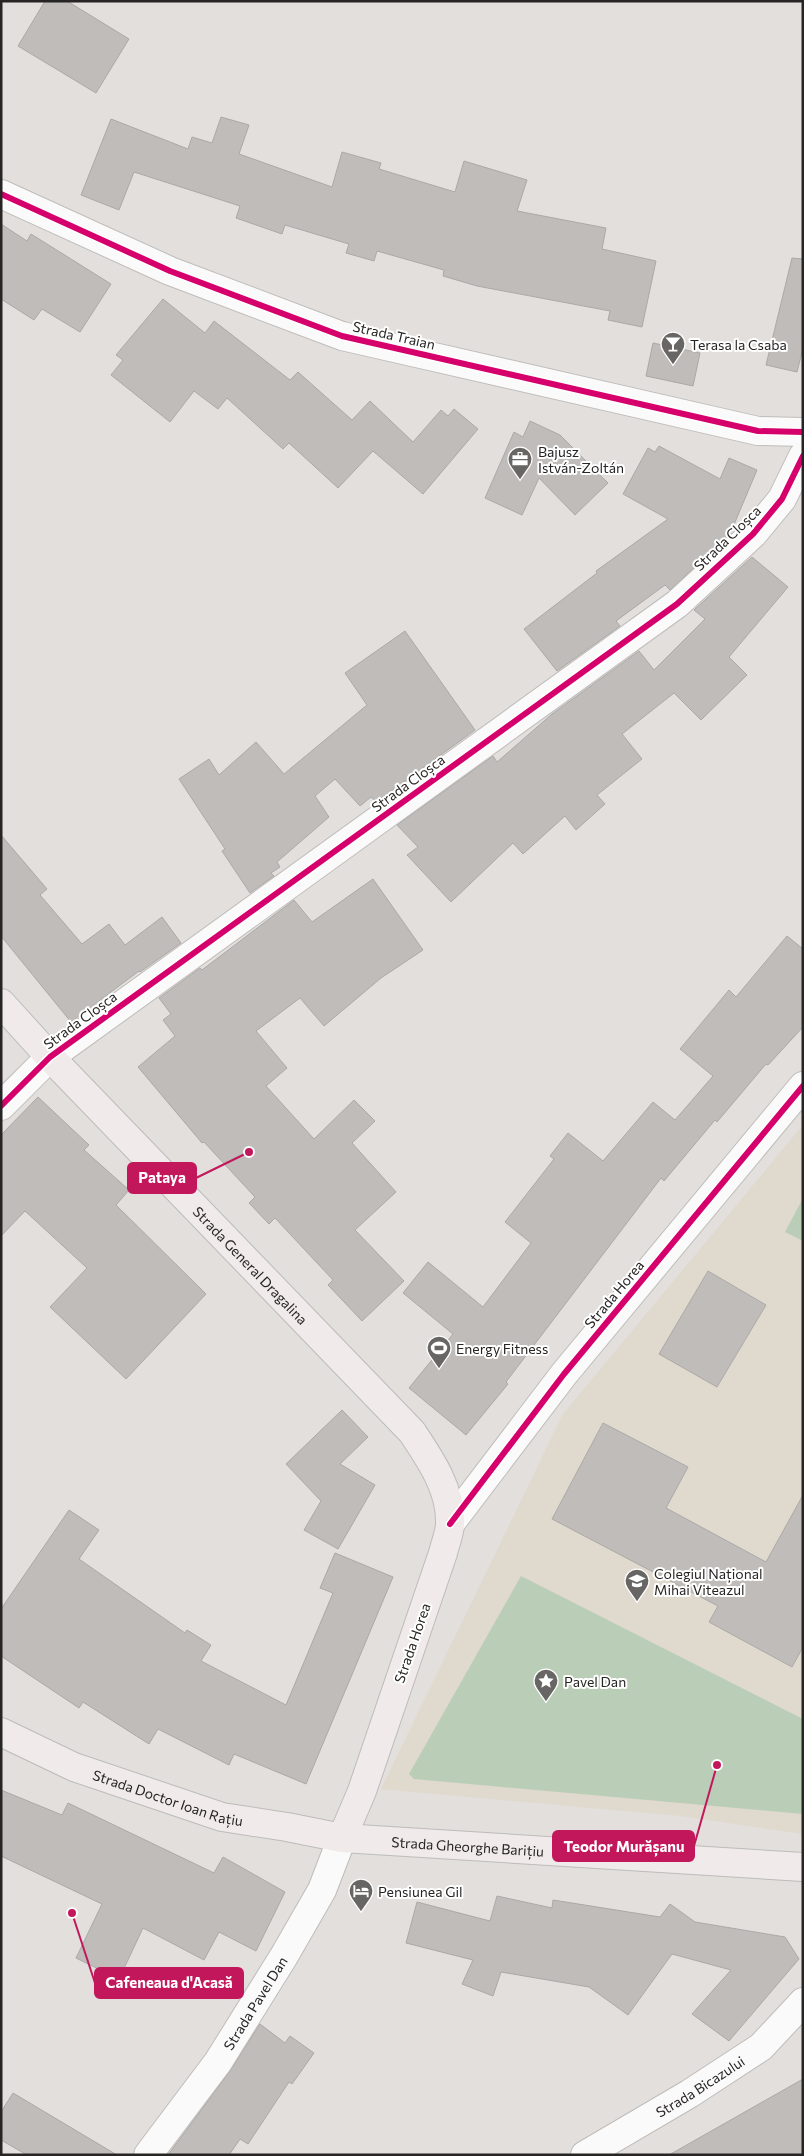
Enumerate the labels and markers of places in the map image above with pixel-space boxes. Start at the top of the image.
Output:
bar icon: Terasa la Csaba [660,331,686,365]
place label: Terasa la Csaba [690,336,787,353]
place label: Bajusz István-Zoltán [538,443,624,476]
office icon: Bajusz István-Zoltán [507,446,533,480]
callout: Pataya [128,1163,196,1193]
sports icon: Energy Fitness [426,1335,452,1369]
place label: Energy Fitness [456,1340,548,1357]
place label: Colegiul Național Mihai Viteazul [654,1565,763,1598]
school or university icon: Colegiul Național Mihai Viteazul [624,1568,650,1602]
place icon: Pavel Dan [533,1668,559,1702]
place label: Pavel Dan [564,1673,626,1690]
callout: Teodor Murășanu [553,1831,694,1861]
hotel icon: Pensiunea Gil [348,1878,374,1912]
place label: Pensiunea Gil [378,1883,463,1900]
callout: Cafeneaua d'Acasă [95,1968,243,1998]

